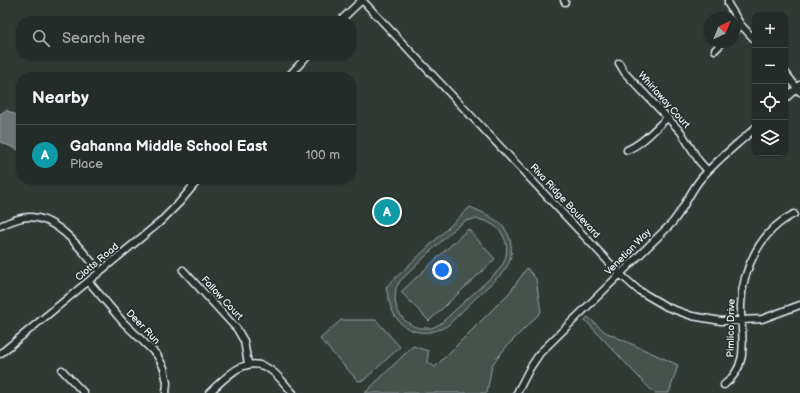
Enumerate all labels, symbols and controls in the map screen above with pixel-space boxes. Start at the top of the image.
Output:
north arrow [704,12,740,48]
map controls [752,12,788,156]
button: + [752,12,788,48]
search box [16,16,356,60]
icon: search [30,27,52,49]
text: Search here [62,29,145,48]
button: − [752,48,788,84]
street label: Whirlaway Court [635,69,693,131]
button: locate [752,84,788,120]
text: Nearby [32,88,89,108]
button: layers [752,120,788,156]
text: Gahanna Middle School East [70,137,267,156]
text: A [41,147,49,163]
text: 100 m [305,147,340,163]
text: Place [70,156,103,172]
street label: Riva Ridge Boulevard [527,161,603,241]
pin: A [374,197,400,227]
street label: Venetian Way [602,226,654,278]
street label: Clotts Road [73,240,121,284]
your location [432,260,452,280]
street label: Fallow Court [199,274,245,322]
street label: Pimlico Drive [724,298,738,357]
street label: Deer Run [124,307,163,347]

